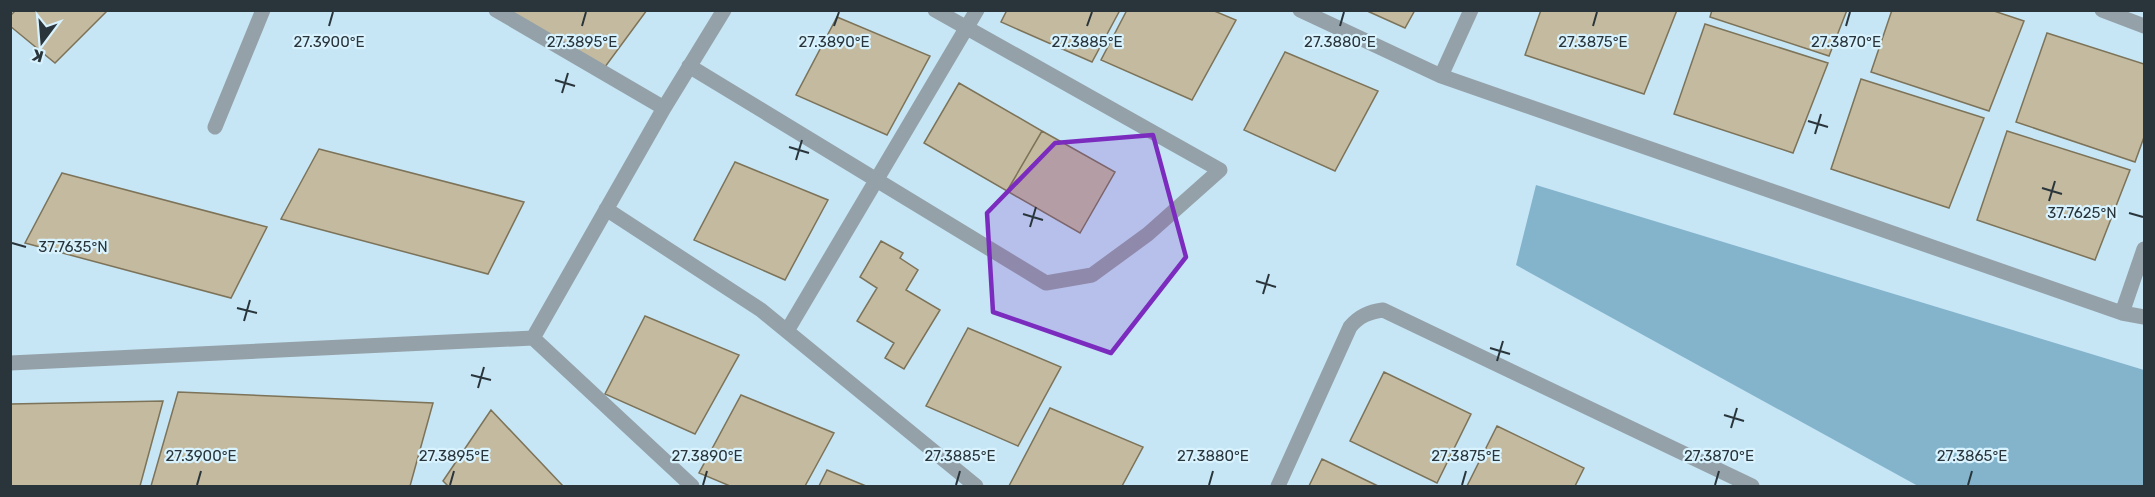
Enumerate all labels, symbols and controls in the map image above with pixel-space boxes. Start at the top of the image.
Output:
north arrow [12,12,72,72]
text: 27.3900°E [293,33,365,51]
text: 27.3895°E [547,33,617,51]
text: 27.3890°E [798,33,870,51]
text: 27.3885°E [1051,33,1123,51]
text: 27.3880°E [1304,33,1376,51]
text: 27.3875°E [1558,33,1628,51]
text: 27.3870°E [1811,33,1881,51]
text: K [30,45,46,67]
text: 37.7625°N [2047,204,2117,222]
text: 37.7635°N [38,238,108,256]
text: 27.3900°E [165,447,237,465]
text: 27.3895°E [419,447,489,465]
text: 27.3890°E [671,447,743,465]
text: 27.3885°E [924,447,996,465]
text: 27.3880°E [1177,447,1249,465]
text: 27.3875°E [1431,447,1501,465]
text: 27.3870°E [1684,447,1754,465]
text: 27.3865°E [1937,447,2007,465]

